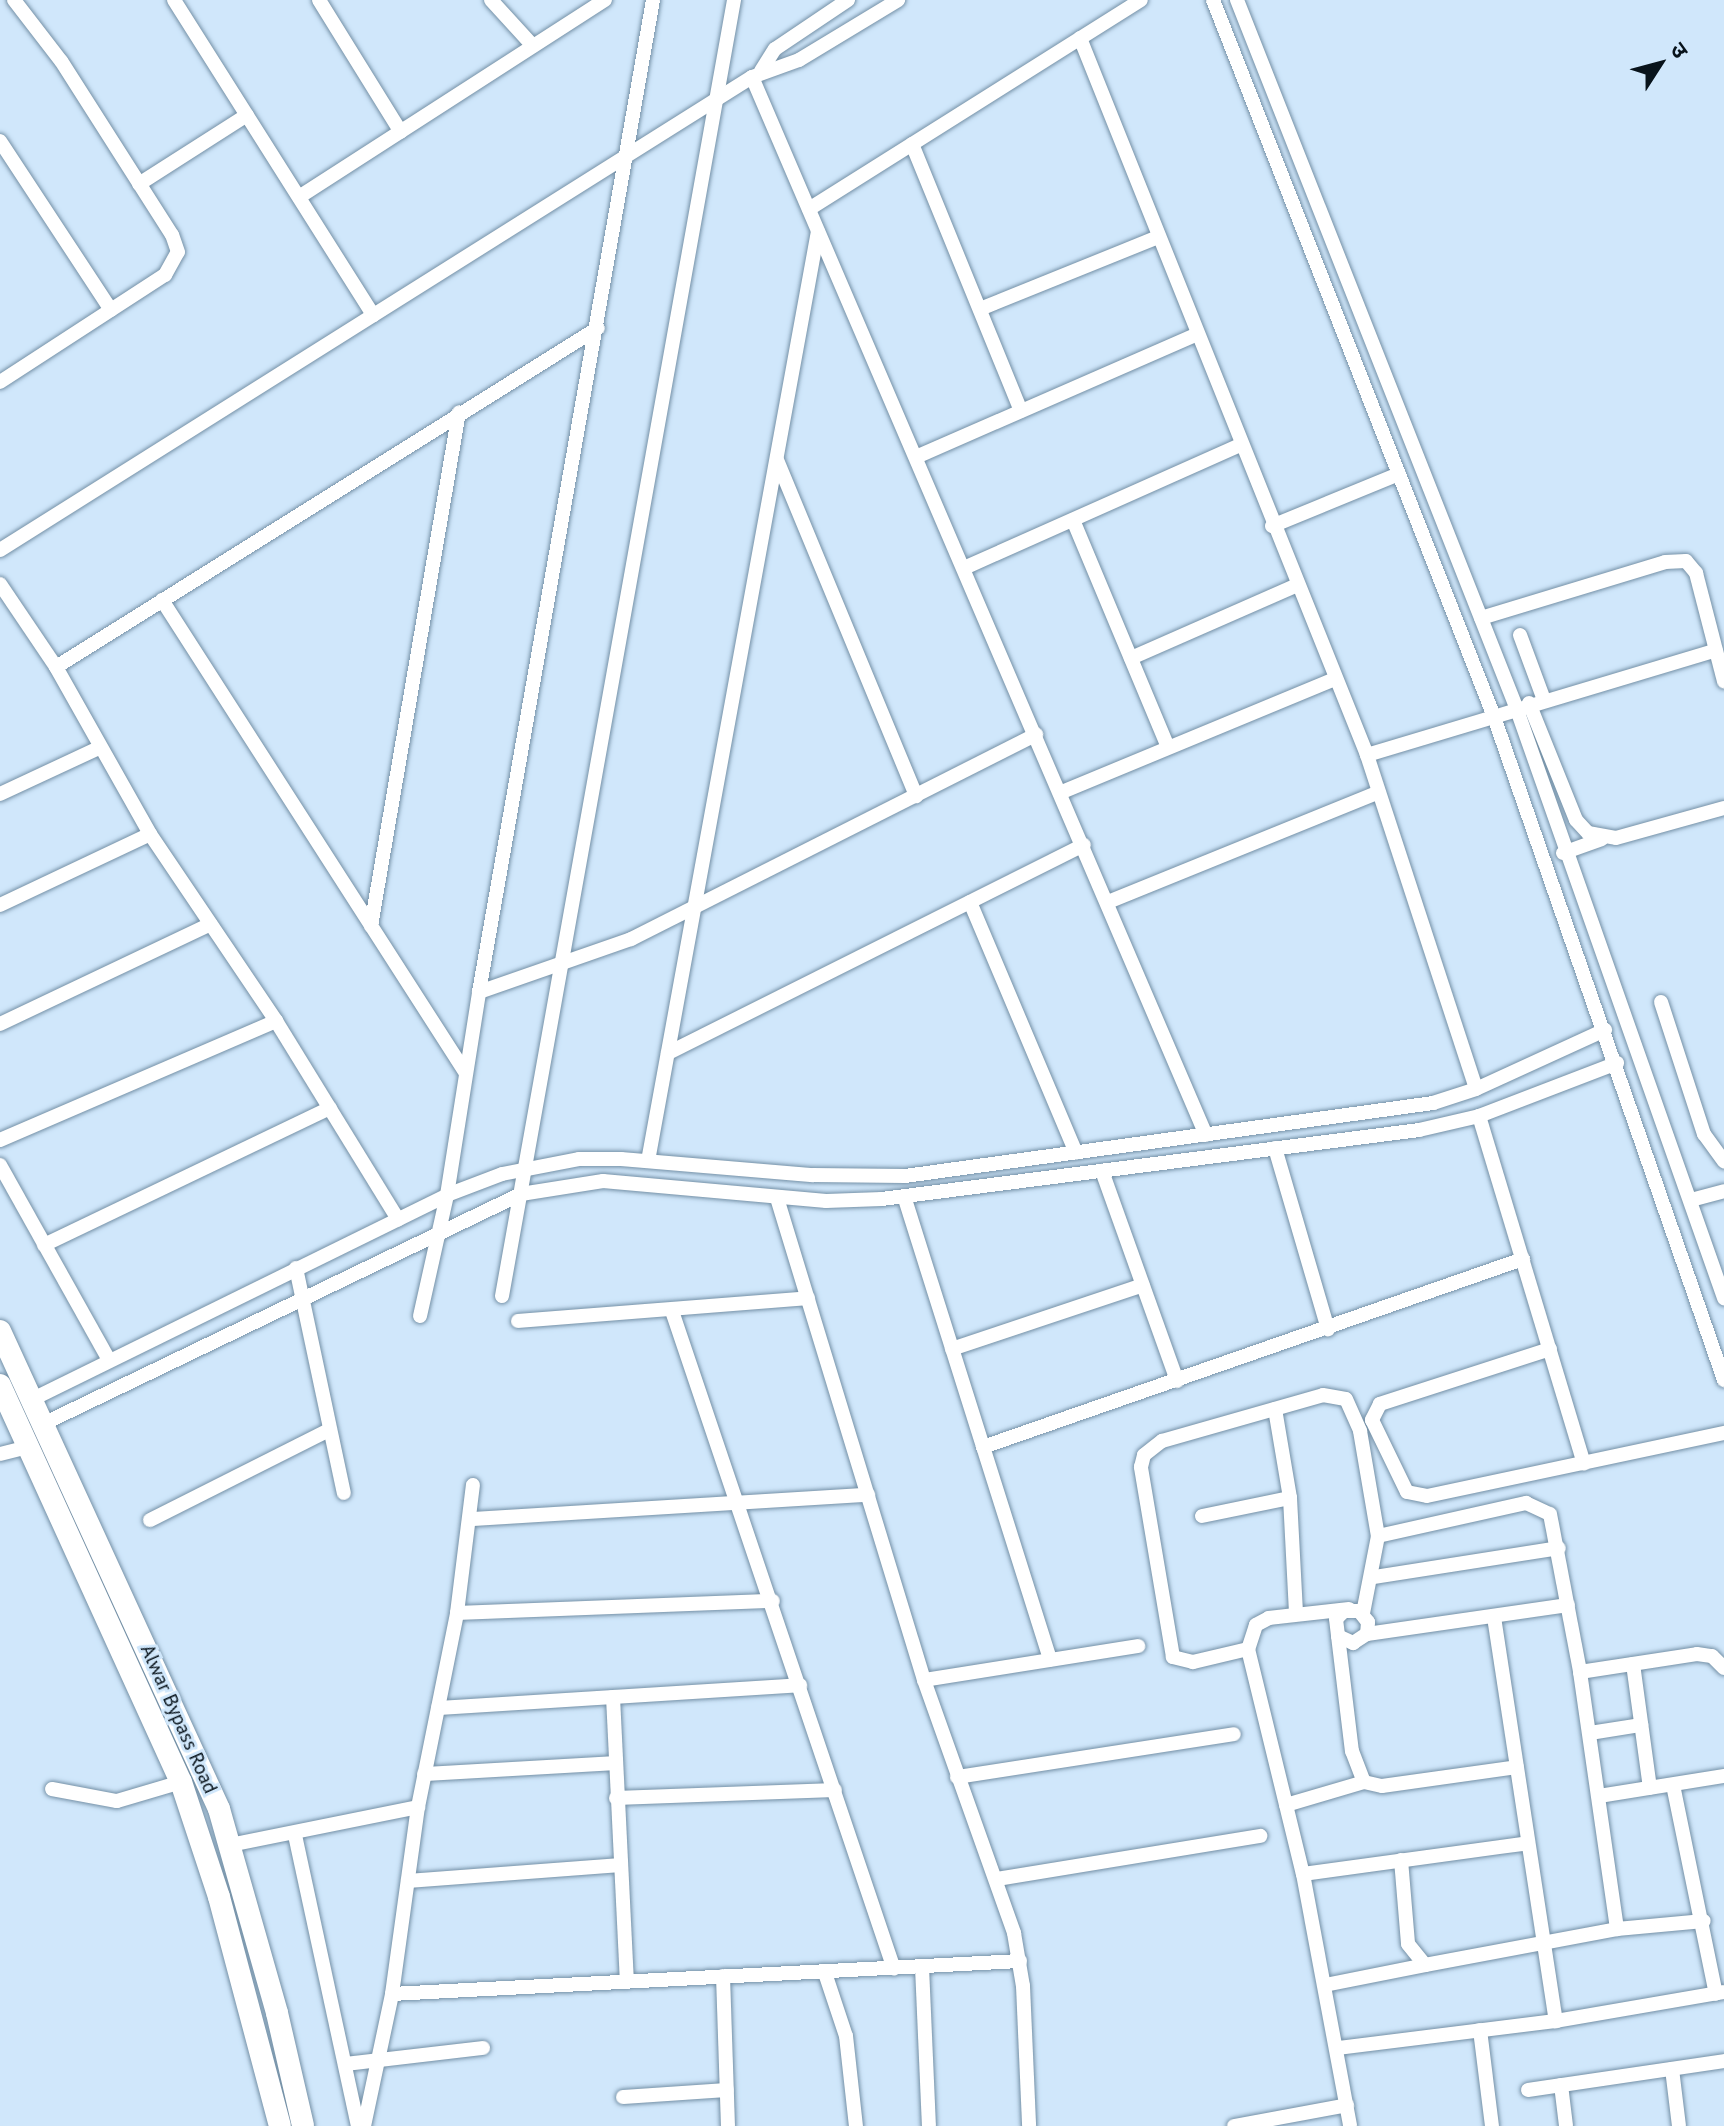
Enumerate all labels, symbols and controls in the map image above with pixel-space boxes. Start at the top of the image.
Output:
north arrow [1620,24,1700,104]
text: उ [1664,36,1695,63]
street label: Alwar Bypass Road [135,1641,223,1797]

